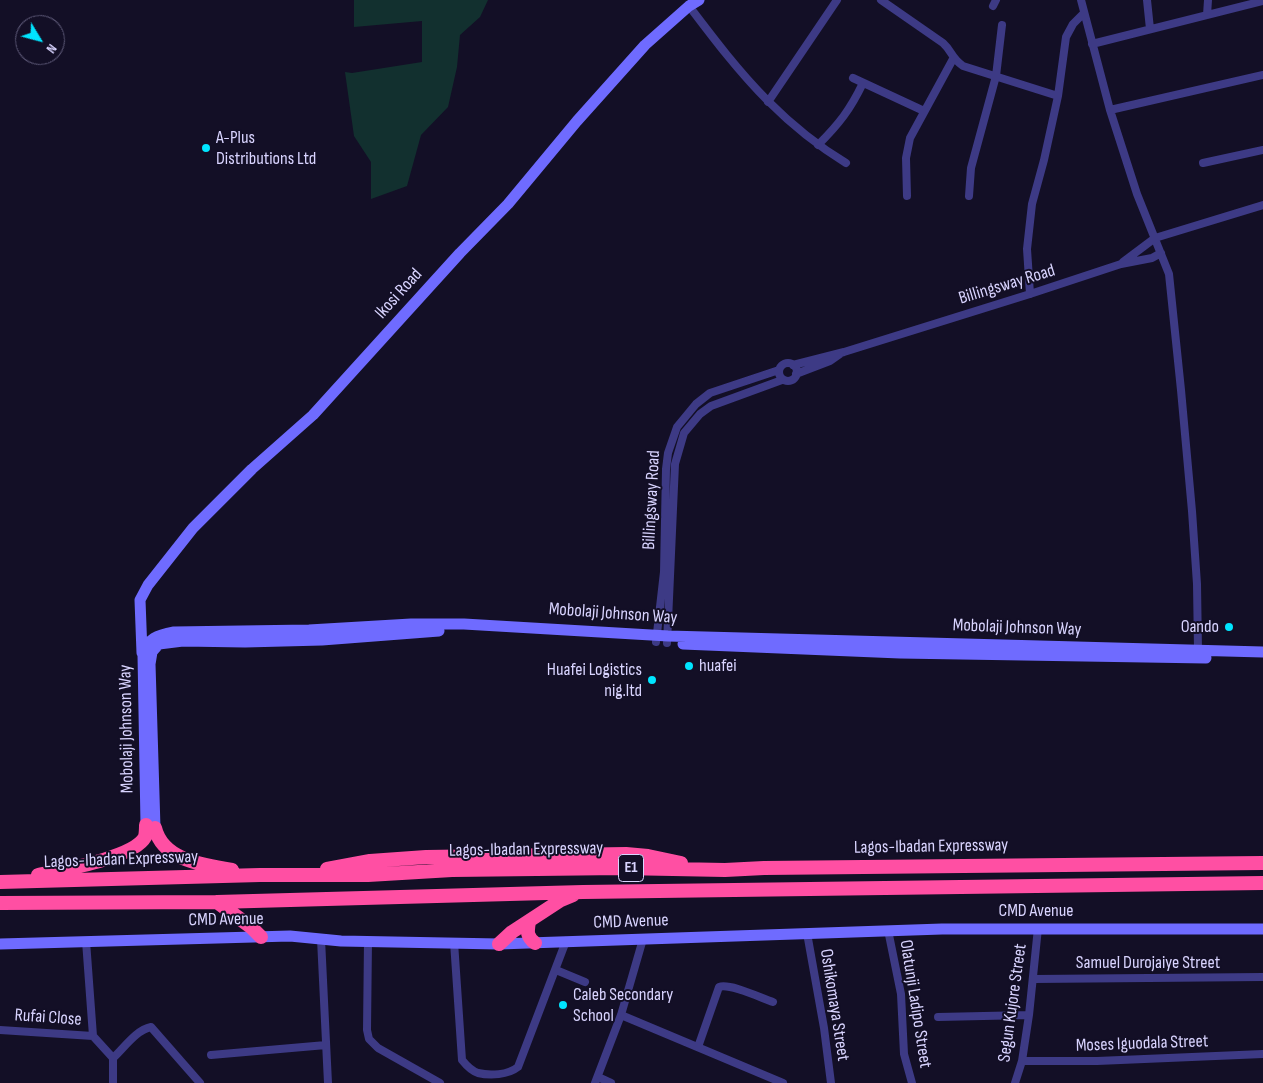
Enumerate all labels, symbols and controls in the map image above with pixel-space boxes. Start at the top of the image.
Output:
north arrow [15,15,65,65]
text: N [43,41,61,57]
place label: A-Plus Distributions Ltd [216,127,316,170]
marker: A-Plus Distributions Ltd [200,142,212,154]
street label: Billingsway Road [956,260,1058,310]
street label: Ikosi Road [371,264,427,324]
street label: Billingsway Road [639,450,665,550]
street label: Mobolaji Johnson Way [548,599,678,629]
street label: Mobolaji Johnson Way [952,615,1082,641]
place label: Oando [1181,616,1219,638]
marker: Oando [1223,621,1235,633]
place label: huafei [699,655,737,677]
place label: Huafei Logistics nig.ltd [547,659,642,702]
marker: huafei [683,660,695,672]
street label: Mobolaji Johnson Way [115,664,139,794]
marker: Huafei Logistics nig.ltd [646,674,658,686]
street label: Lagos-Ibadan Expressway [854,835,1008,859]
street label: Lagos-Ibadan Expressway [449,838,603,862]
street label: Lagos-Ibadan Expressway [43,847,199,873]
road number: E1 [618,854,644,881]
street label: CMD Avenue [998,900,1074,922]
street label: CMD Avenue [188,909,264,931]
street label: CMD Avenue [593,910,669,934]
street label: Olatunji Ladipo Street [894,938,936,1070]
street label: Segun Kujore Street [994,942,1032,1064]
street label: Oshikomaya Street [814,947,854,1063]
street label: Samuel Durojaiye Street [1076,952,1220,974]
place label: Caleb Secondary School [573,984,673,1026]
marker: Caleb Secondary School [557,999,569,1011]
street label: Rufai Close [14,1005,82,1031]
street label: Moses Iguodala Street [1075,1031,1209,1057]

